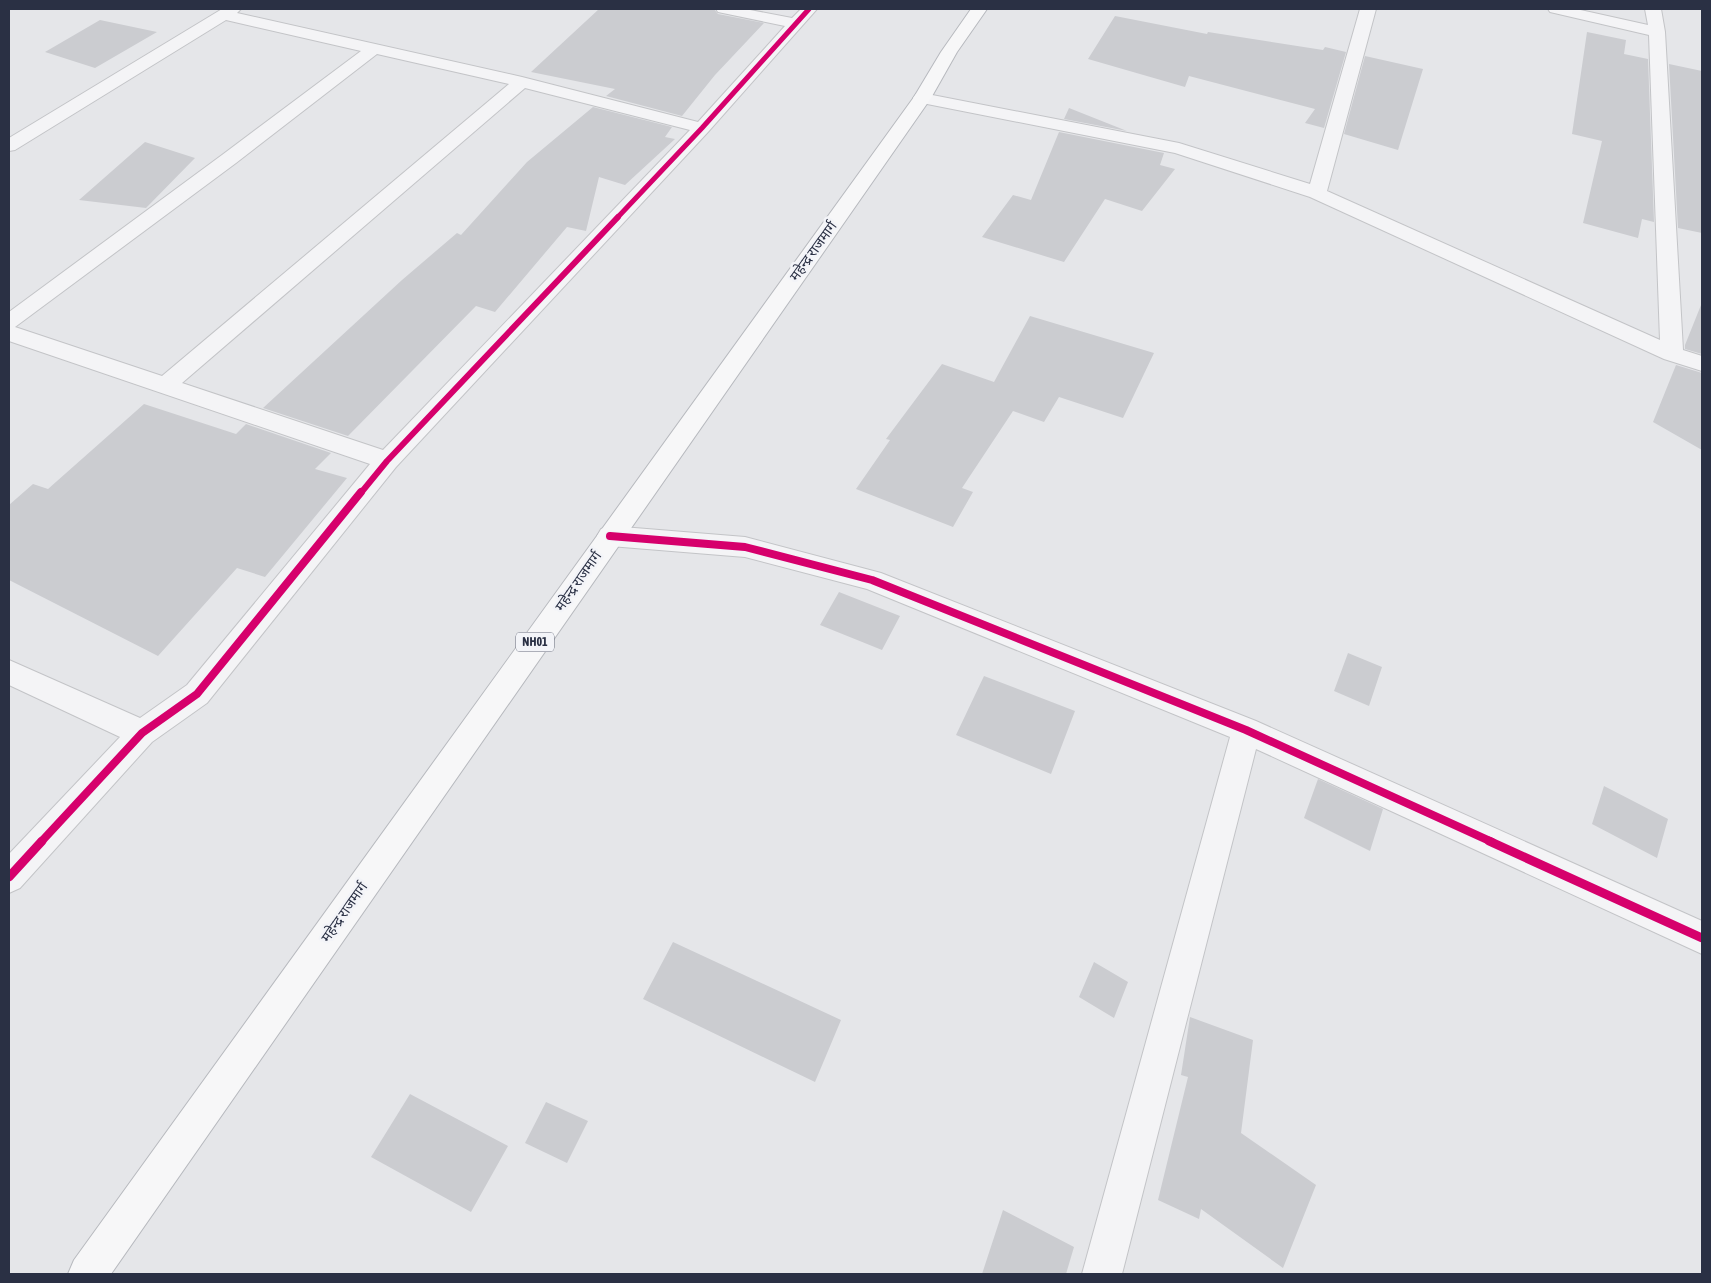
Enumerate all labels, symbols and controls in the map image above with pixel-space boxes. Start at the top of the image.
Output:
street label: महेन्द्र राजमार्ग [785,217,840,284]
street label: महेन्द्र राजमार्ग [551,547,605,614]
road number: NH01 [516,632,554,652]
street label: महेन्द्र राजमार्ग [317,878,371,945]

